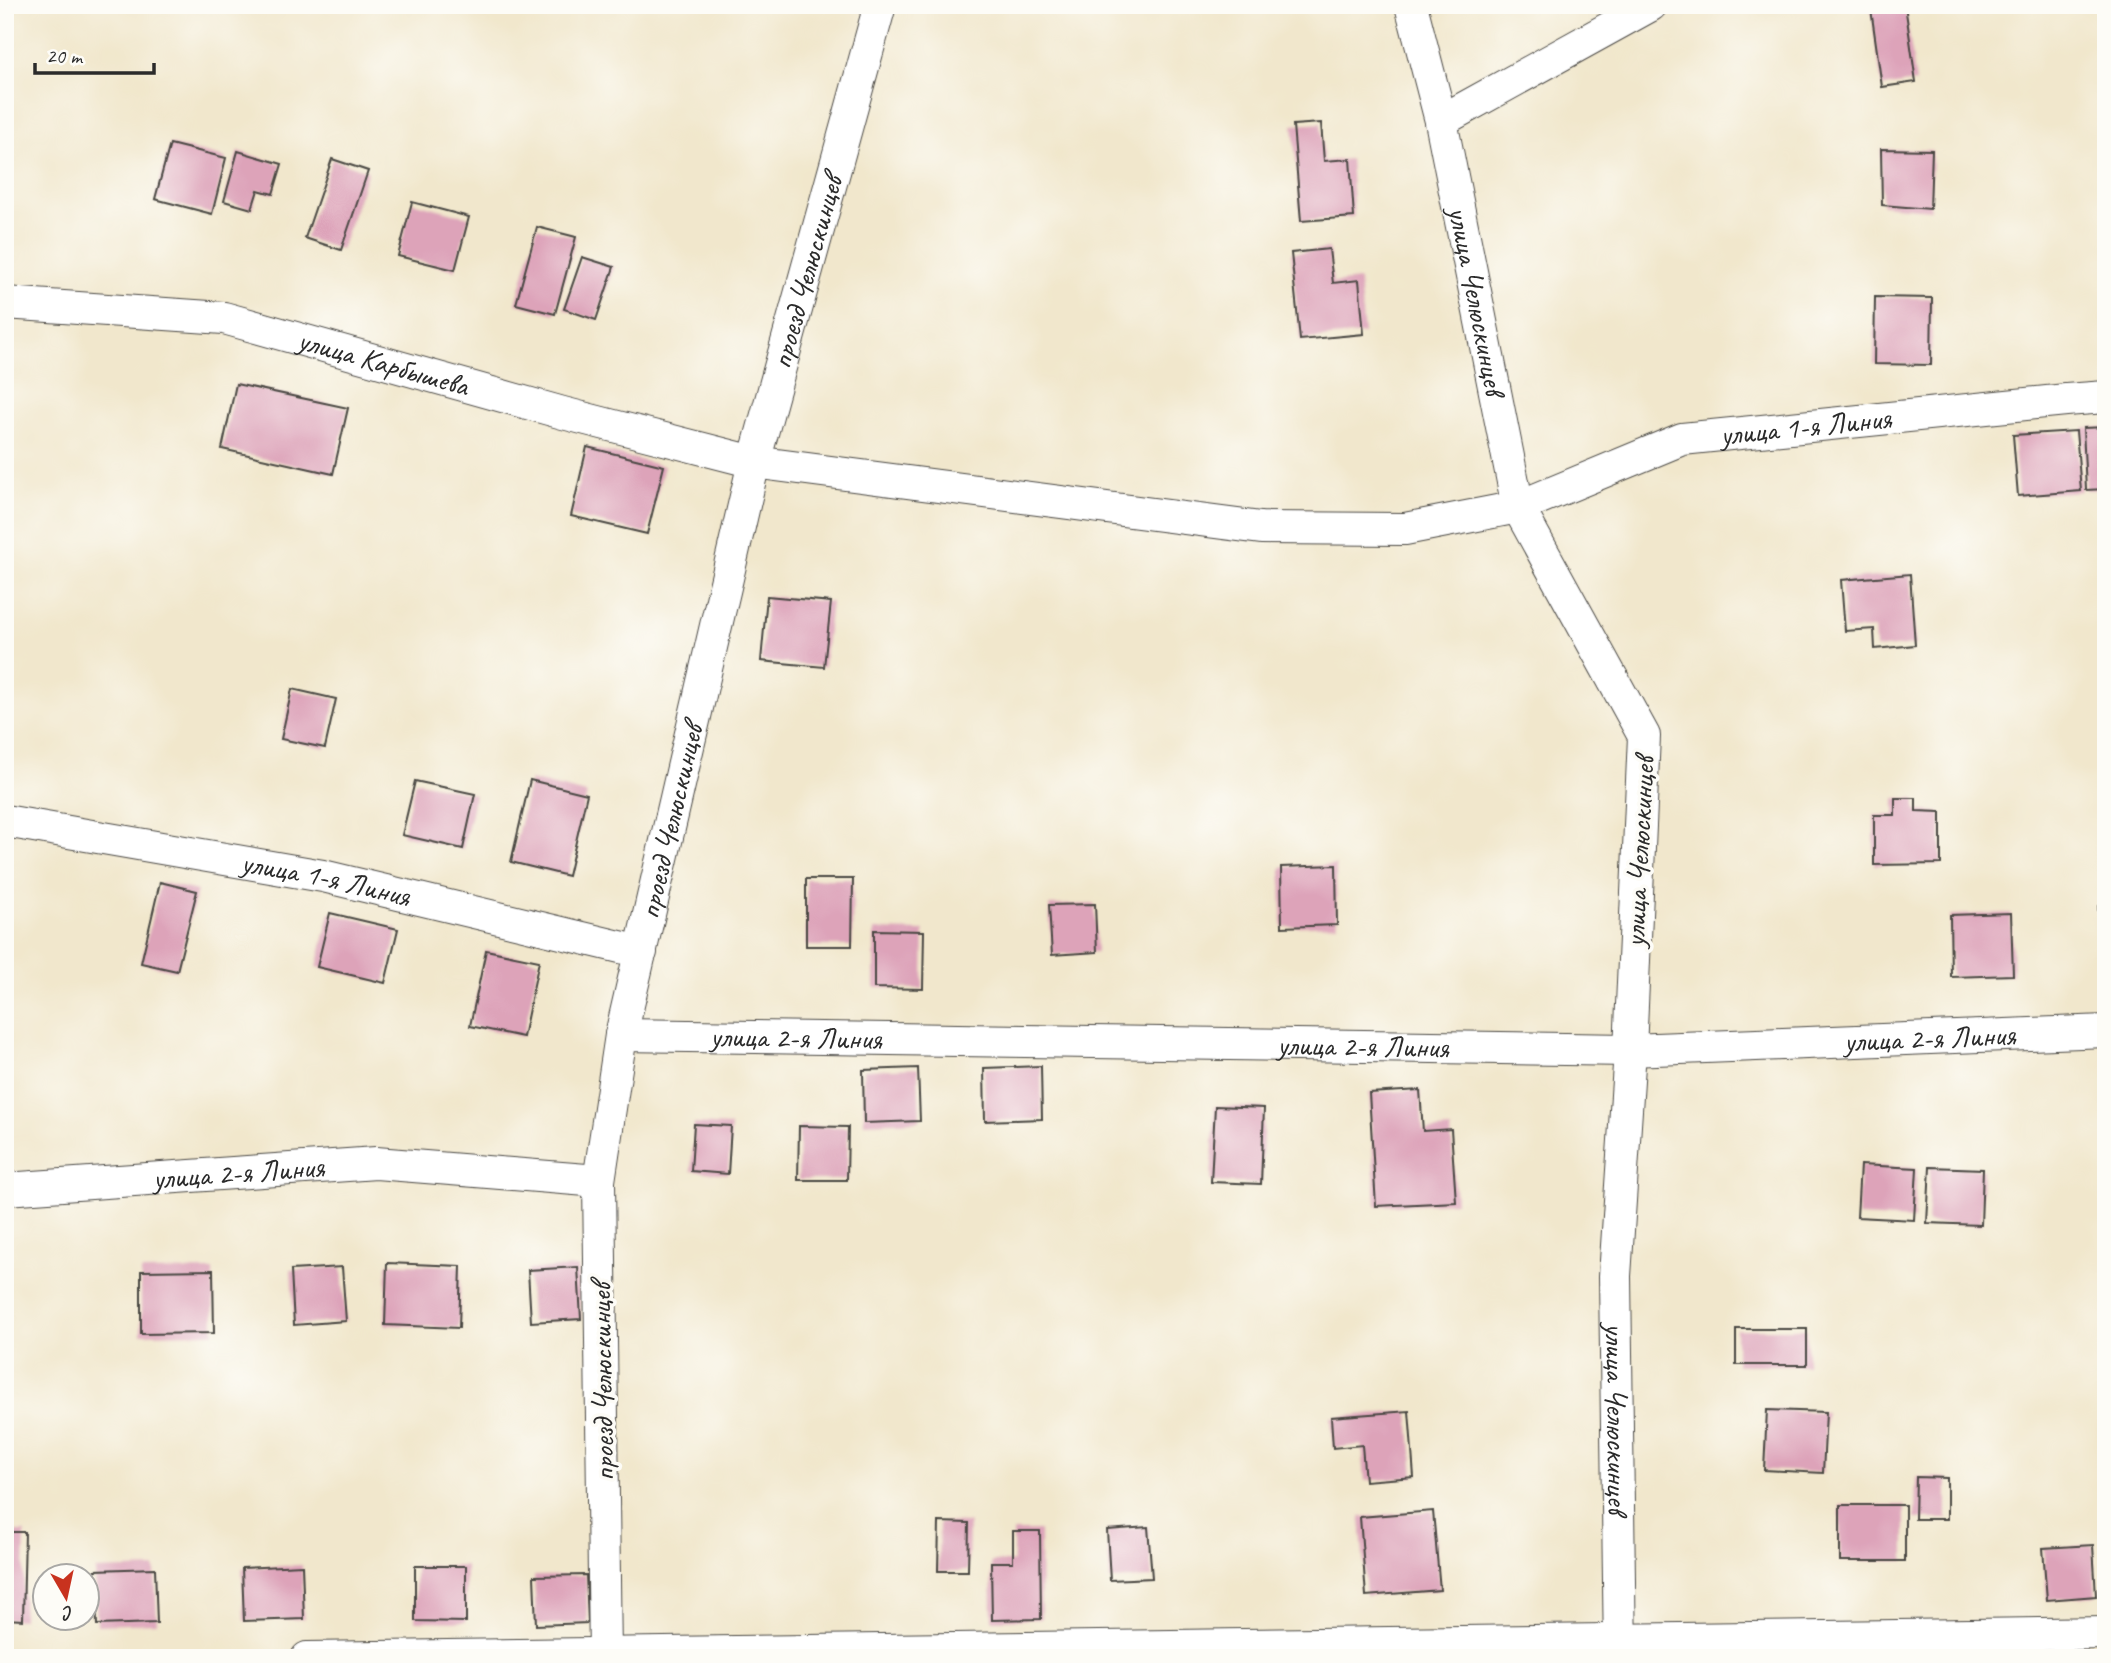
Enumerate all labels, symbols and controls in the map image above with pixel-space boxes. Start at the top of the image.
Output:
scale bar [35,32,154,76]
text: 20 m [46,43,84,69]
street label: проезд Челюскинцев [762,165,853,373]
street label: улица Челюскинцев [1439,201,1515,403]
street label: улица Карбышева [292,320,475,405]
street label: улица 1-я Линия [1716,399,1894,454]
street label: проезд Челюскинцев [630,714,713,922]
street label: улица Челюскинцев [1615,750,1663,950]
street label: улица 1-я Линия [236,843,415,915]
street label: улица 2-я Линия [1841,1016,2017,1061]
street label: улица 2-я Линия [708,1017,883,1058]
street label: улица 2-я Линия [1275,1026,1450,1066]
street label: улица 2-я Линия [149,1148,327,1198]
street label: проезд Челюскинцев [581,1276,623,1481]
street label: улица Челюскинцев [1597,1321,1637,1519]
north arrow [32,1562,102,1632]
text: С [59,1600,75,1626]

